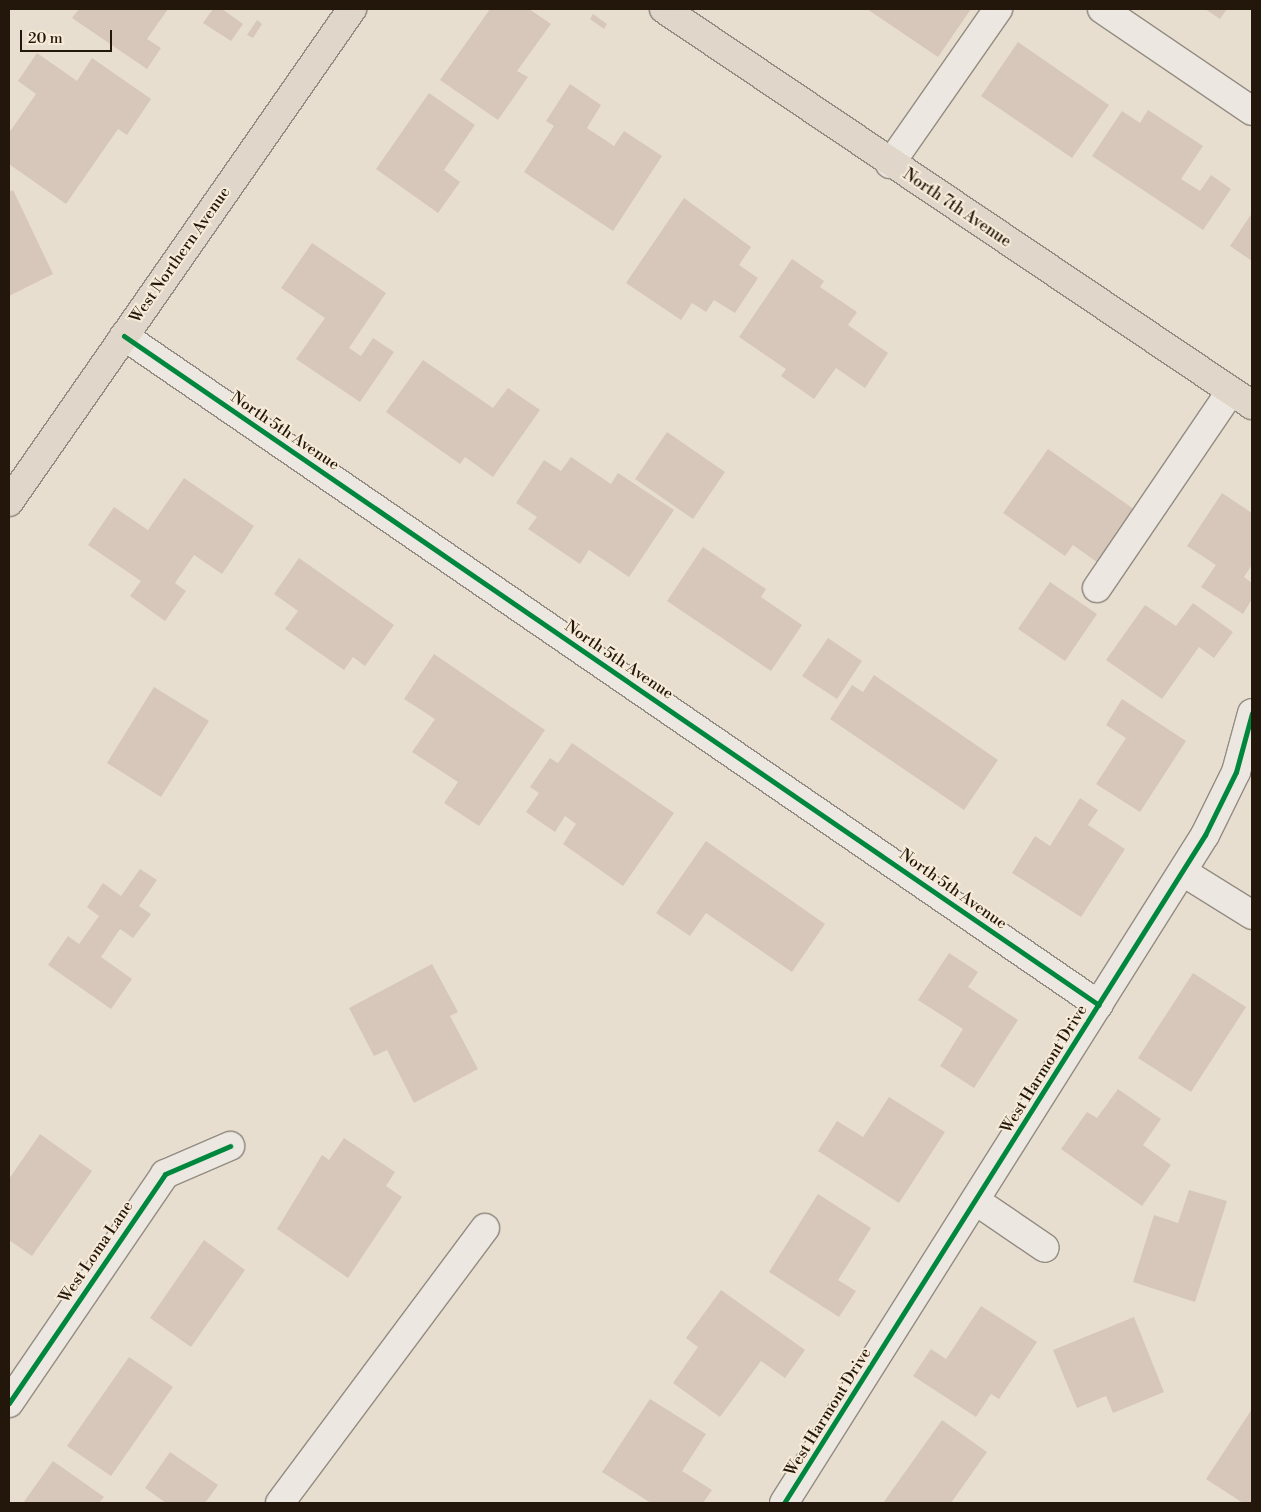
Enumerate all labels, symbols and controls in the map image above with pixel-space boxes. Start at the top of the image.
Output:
scale bar [22,20,115,52]
text: 20 m [28,29,63,48]
street label: North 7th Avenue [899,165,1015,251]
street label: West Northern Avenue [126,183,234,327]
street label: North 5th Avenue [227,388,343,474]
street label: North 5th Avenue [561,617,677,703]
street label: North 5th Avenue [895,845,1011,933]
street label: West Harmont Drive [997,1001,1091,1137]
street label: West Loma Lane [55,1197,137,1307]
street label: West Harmont Drive [781,1344,875,1480]

